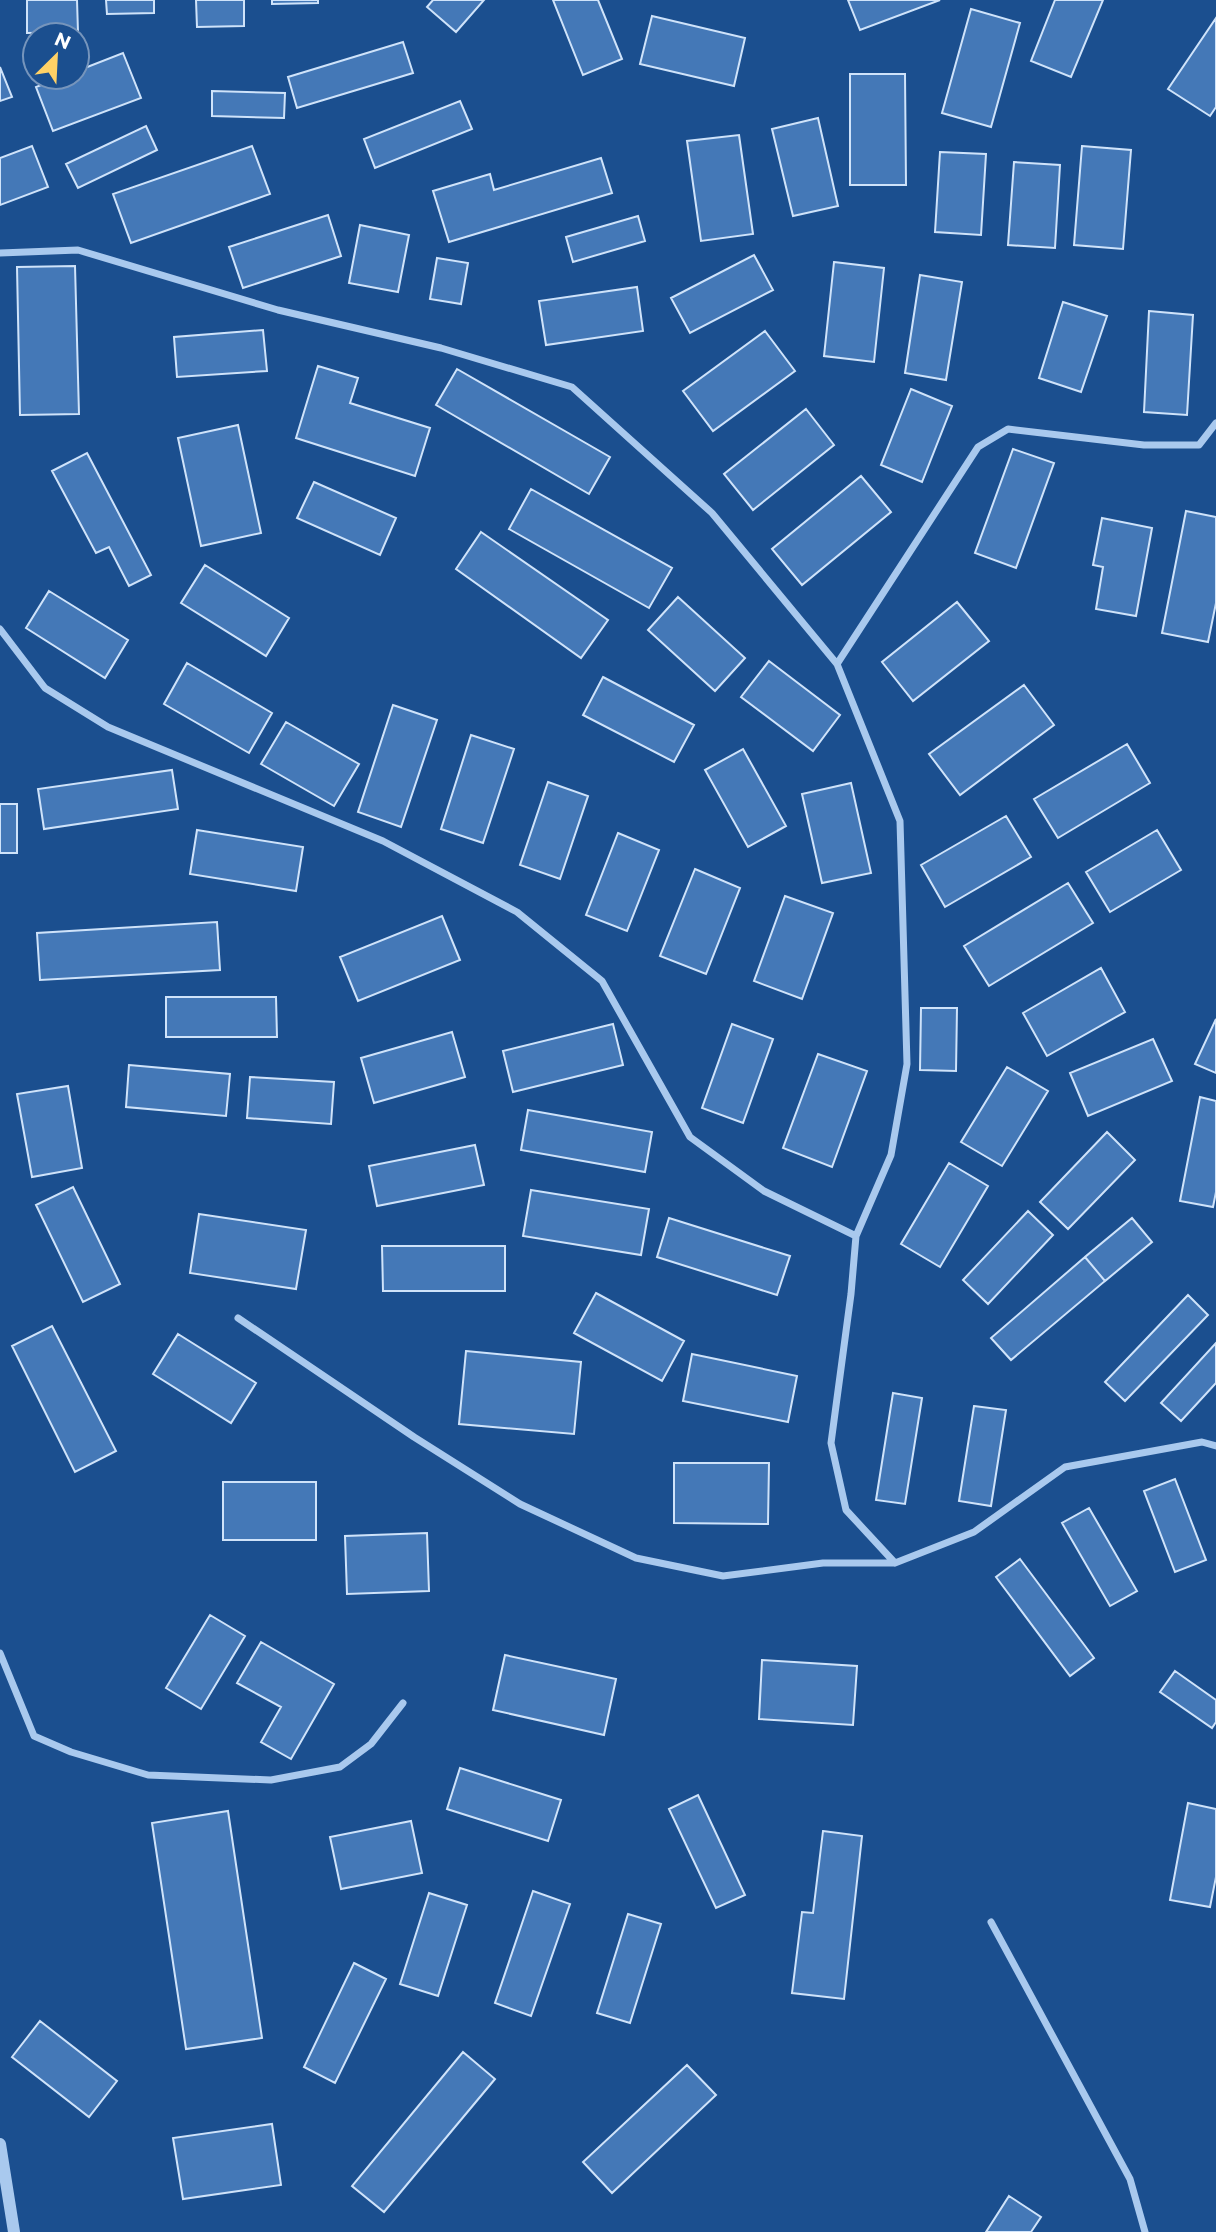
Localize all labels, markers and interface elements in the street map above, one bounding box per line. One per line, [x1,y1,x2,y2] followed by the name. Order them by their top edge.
[21,21,91,91] north arrow
[51,27,74,55] text: N

